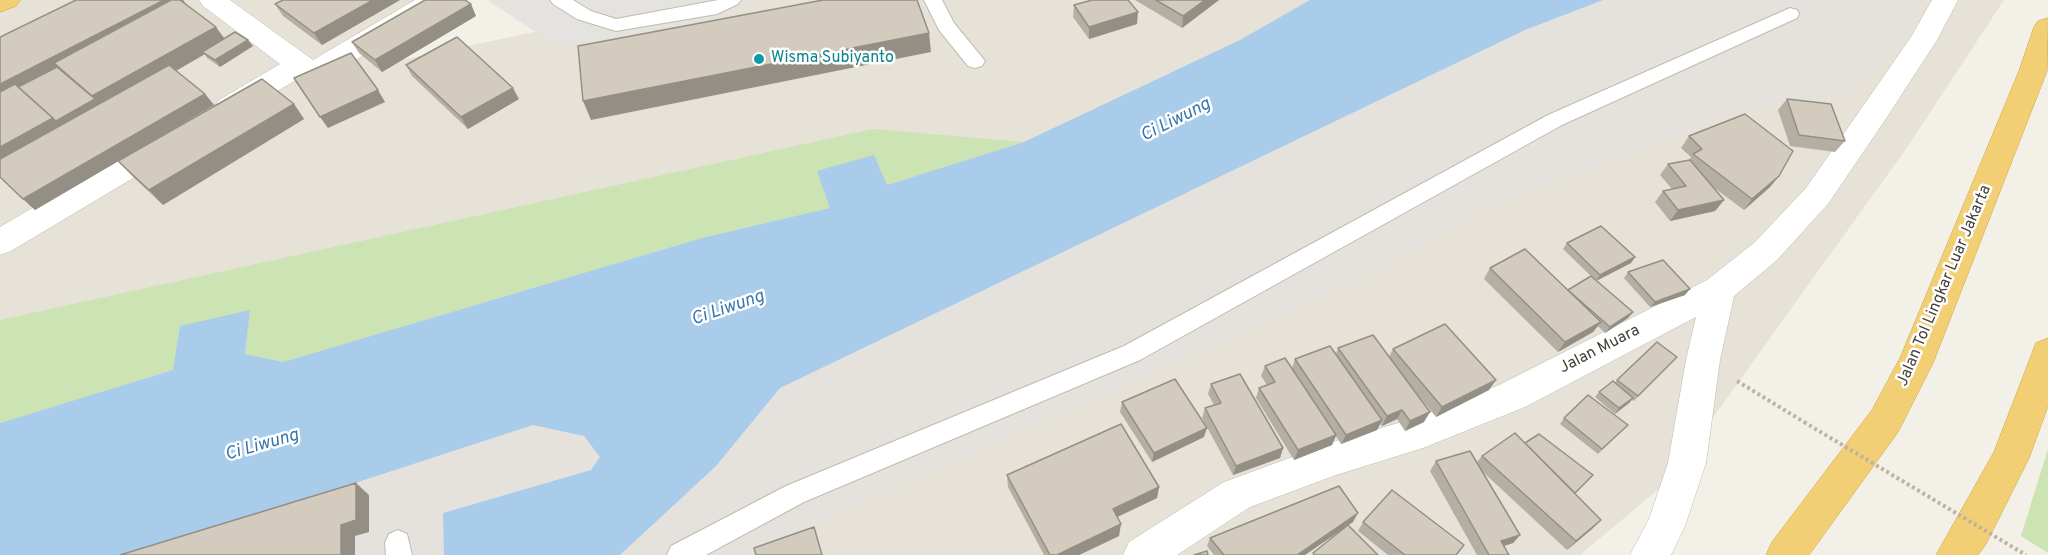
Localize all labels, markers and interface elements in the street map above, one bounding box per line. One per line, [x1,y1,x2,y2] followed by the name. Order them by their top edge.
[771,49,894,69] place label: Wisma Subiyanto
[752,52,766,66] marker: Wisma Subiyanto
[1137,94,1215,148] water label: Ci Liwung
[1894,182,1996,390] street label: Jalan Tol Lingkar Luar Jakarta
[689,286,767,332] water label: Ci Liwung
[1557,322,1643,378] street label: Jalan Muara
[223,425,301,467] water label: Ci Liwung

